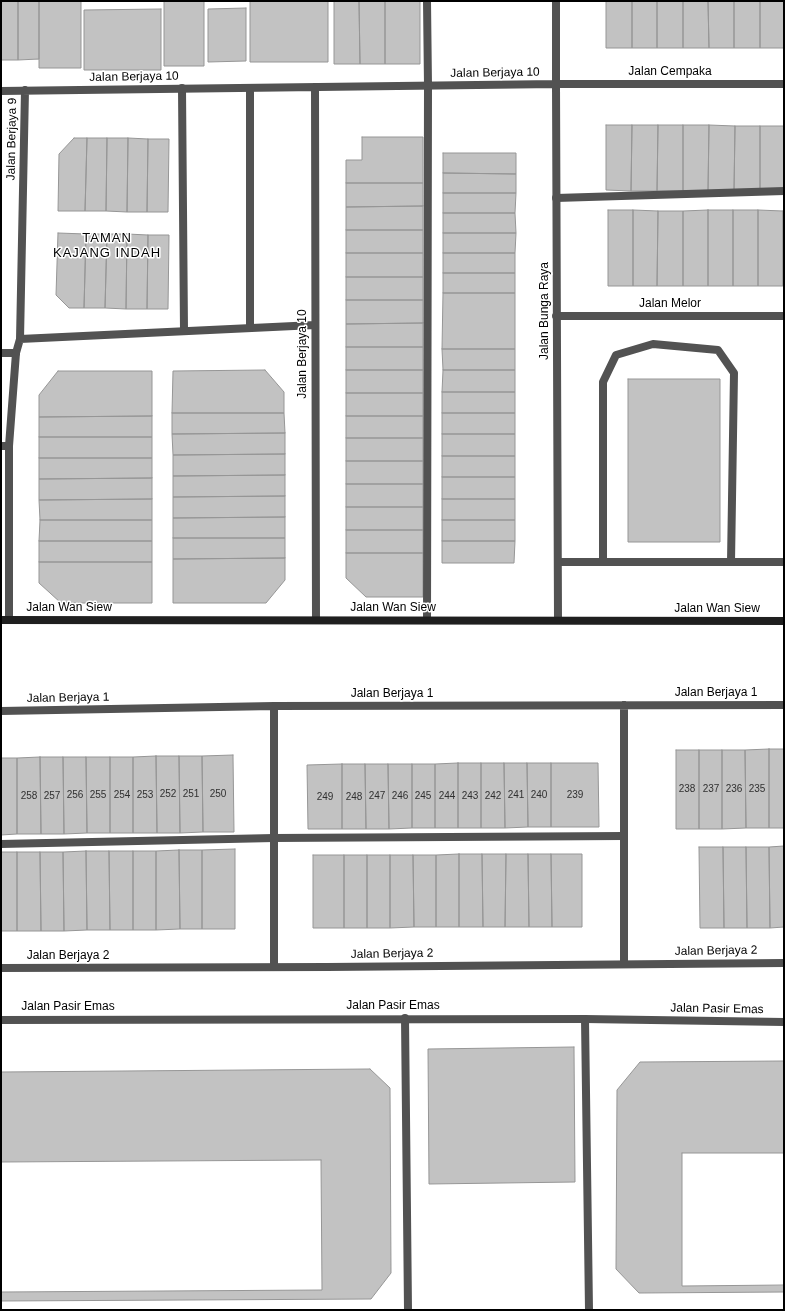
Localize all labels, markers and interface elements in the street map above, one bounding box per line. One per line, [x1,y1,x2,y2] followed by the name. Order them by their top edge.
[450,65,540,81] street label: Jalan Berjaya 10
[628,65,712,79] street label: Jalan Cempaka
[89,69,179,85] street label: Jalan Berjaya 10
[4,98,20,180] street label: Jalan Berjaya 9
[53,230,161,261] district label: TAMAN KAJANG INDAH
[538,262,552,360] street label: Jalan Bunga Raya
[639,297,701,311] street label: Jalan Melor
[296,309,310,399] street label: Jalan Berjaya 10
[26,601,112,615] street label: Jalan Wan Siew
[350,601,436,615] street label: Jalan Wan Siew
[674,602,760,616] street label: Jalan Wan Siew
[675,686,757,700] street label: Jalan Berjaya 1
[351,687,433,701] street label: Jalan Berjaya 1
[27,690,109,706] street label: Jalan Berjaya 1
[679,783,695,795] house number: 238
[703,783,719,795] house number: 237
[726,783,742,795] house number: 236
[749,783,765,795] house number: 235
[160,788,176,800] house number: 252
[183,788,199,800] house number: 251
[210,788,226,800] house number: 250
[67,789,83,801] house number: 256
[90,789,106,801] house number: 255
[114,789,130,801] house number: 254
[137,789,153,801] house number: 253
[508,789,524,801] house number: 241
[531,789,547,801] house number: 240
[567,789,583,801] house number: 239
[21,790,37,802] house number: 258
[44,790,60,802] house number: 257
[369,790,385,802] house number: 247
[392,790,408,802] house number: 246
[415,790,431,802] house number: 245
[439,790,455,802] house number: 244
[462,790,478,802] house number: 243
[485,790,501,802] house number: 242
[317,791,333,803] house number: 249
[346,791,362,803] house number: 248
[675,943,757,959] street label: Jalan Berjaya 2
[351,946,433,962] street label: Jalan Berjaya 2
[27,949,109,963] street label: Jalan Berjaya 2
[346,999,440,1013] street label: Jalan Pasir Emas
[21,1000,115,1014] street label: Jalan Pasir Emas
[670,1001,764,1017] street label: Jalan Pasir Emas

